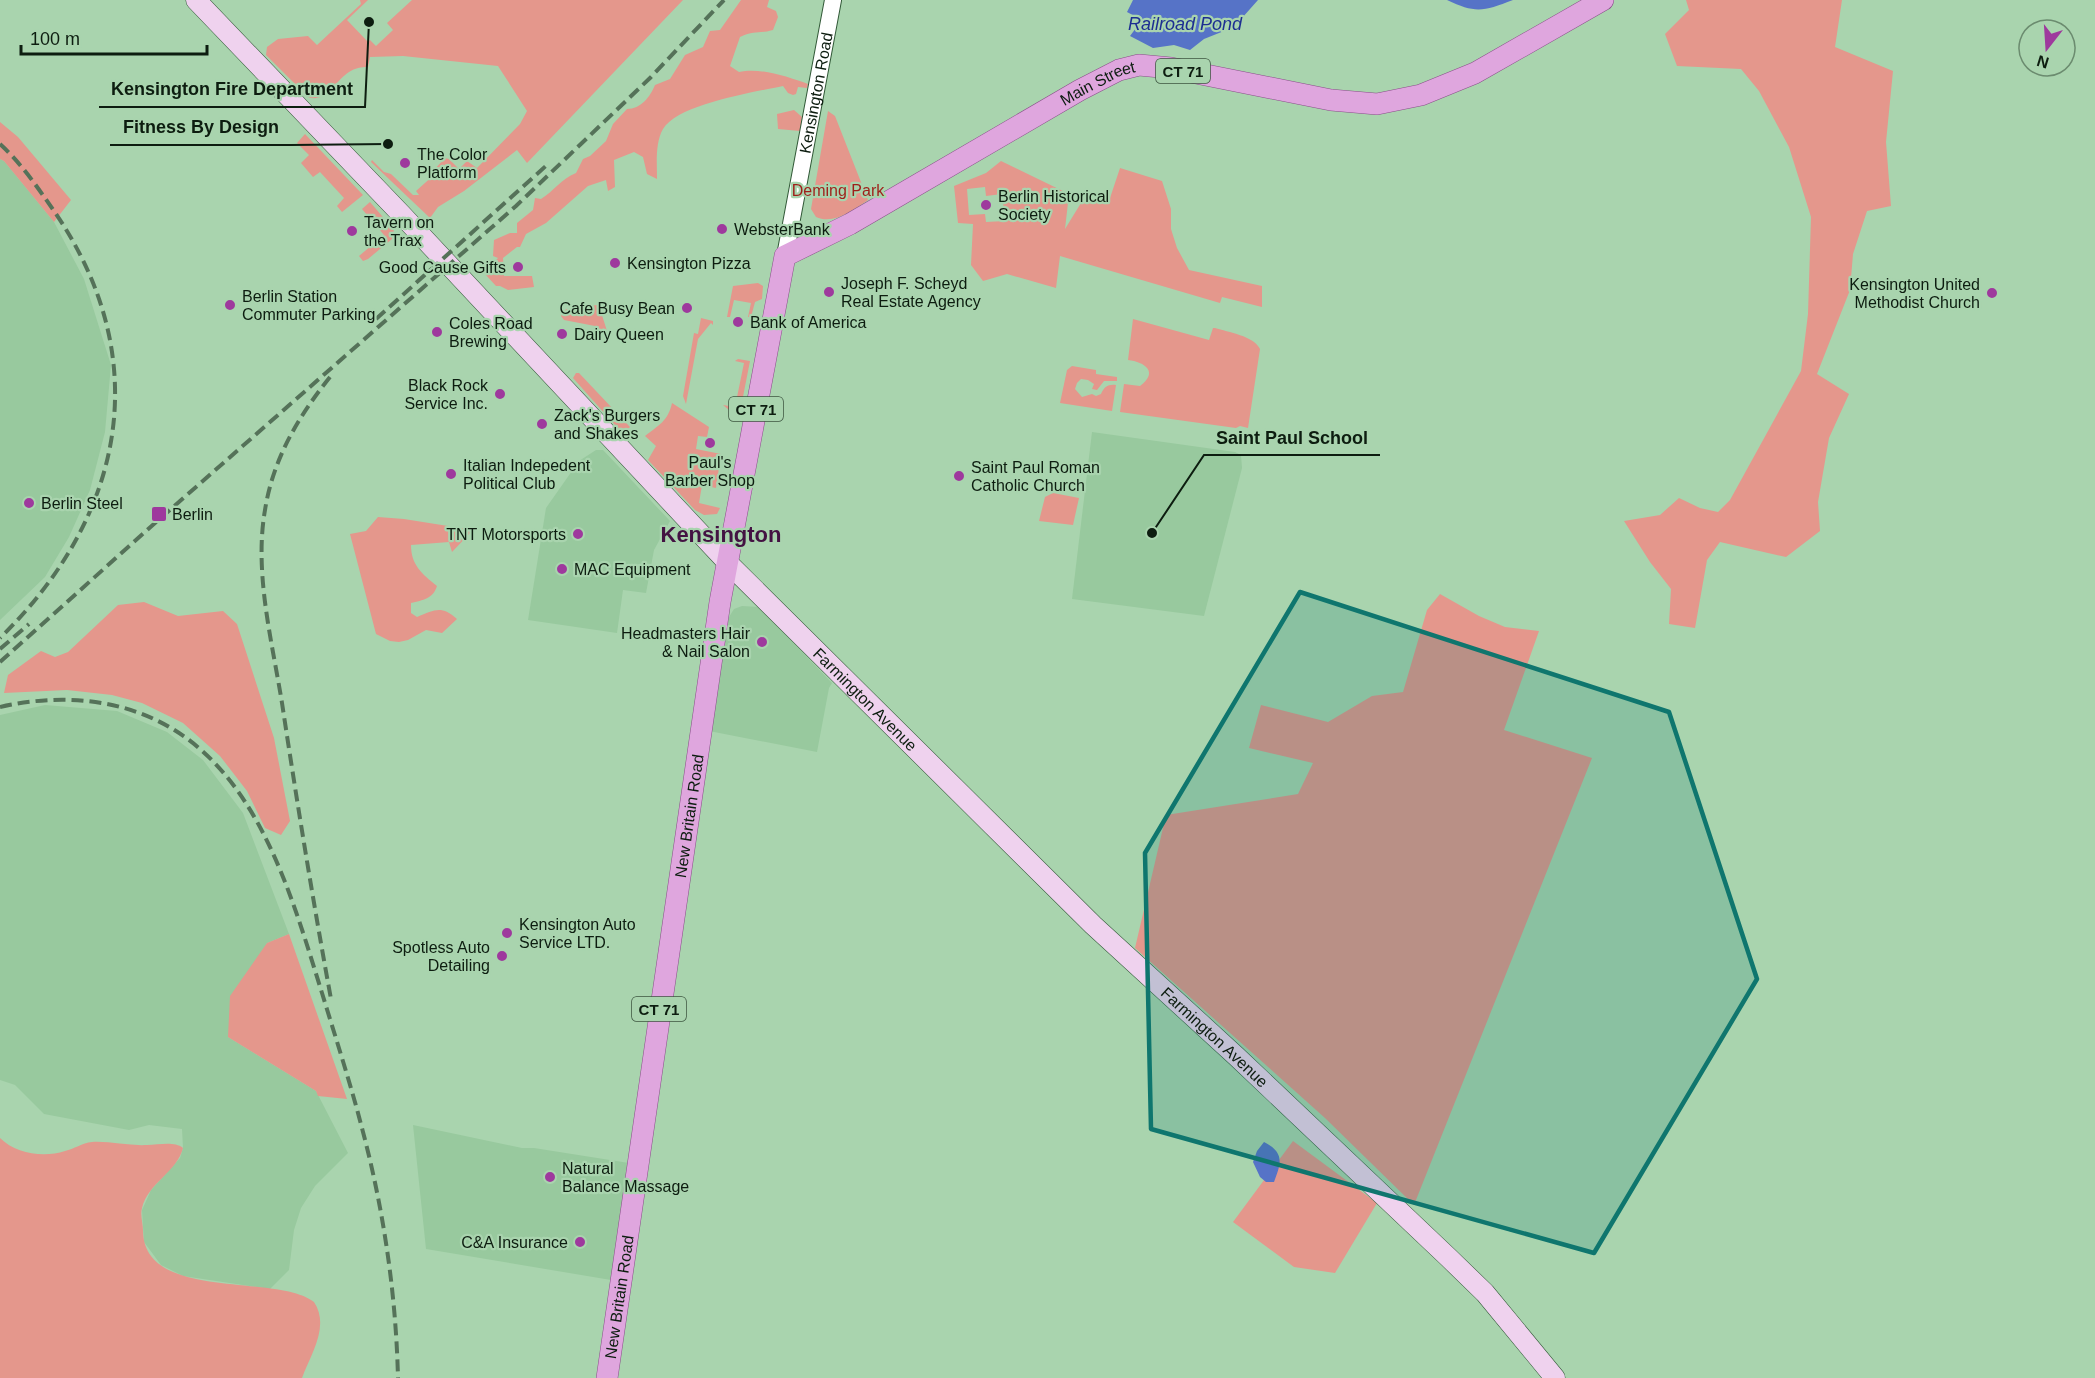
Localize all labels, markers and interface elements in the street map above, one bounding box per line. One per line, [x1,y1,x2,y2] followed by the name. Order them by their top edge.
[1128,14,1243,34] water label: Railroad Pond
[21,18,207,56] scale bar
[2017,18,2077,78] north arrow
[30,29,80,49] text: 100 m
[796,31,835,155] street label: Kensington Road
[2035,52,2051,72] text: N
[1057,58,1137,108] street label: Main Street
[1156,59,1210,83] road number: CT 71
[99,71,365,107] callout: Kensington Fire Department
[111,79,353,99] text: Kensington Fire Department
[110,109,291,145] callout: Fitness By Design
[123,117,279,137] text: Fitness By Design
[417,146,488,181] place label: The Color Platform
[398,156,412,170] marker: The Color Platform
[792,182,885,199] park label: Deming Park
[998,188,1109,223] place label: Berlin Historical Society
[979,198,993,212] marker: Berlin Historical Society
[364,214,434,249] place label: Tavern on the Trax
[734,221,831,238] place label: WebsterBank
[715,222,729,236] marker: WebsterBank
[345,224,359,238] marker: Tavern on the Trax
[627,255,751,272] place label: Kensington Pizza
[608,256,622,270] marker: Kensington Pizza
[379,259,506,276] place label: Good Cause Gifts
[511,260,525,274] marker: Good Cause Gifts
[841,275,981,310] place label: Joseph F. Scheyd Real Estate Agency
[1849,276,1980,311] place label: Kensington United Methodist Church
[822,285,836,299] marker: Joseph F. Scheyd Real Estate Agency
[1985,286,1999,300] marker: Kensington United Methodist Church
[242,288,375,323] place label: Berlin Station Commuter Parking
[223,298,237,312] marker: Berlin Station Commuter Parking
[559,300,675,317] place label: Cafe Busy Bean
[680,301,694,315] marker: Cafe Busy Bean
[750,314,867,331] place label: Bank of America
[449,315,533,350] place label: Coles Road Brewing
[731,315,745,329] marker: Bank of America
[430,325,444,339] marker: Coles Road Brewing
[574,326,664,343] place label: Dairy Queen
[555,327,569,341] marker: Dairy Queen
[404,377,489,412] place label: Black Rock Service Inc.
[493,387,507,401] marker: Black Rock Service Inc.
[729,397,783,421] road number: CT 71
[554,407,660,442] place label: Zack's Burgers and Shakes
[535,417,549,431] marker: Zack's Burgers and Shakes
[1204,419,1380,455] callout: Saint Paul School
[1216,428,1368,448] text: Saint Paul School
[703,436,717,450] marker: Paul's Barber Shop
[665,454,755,489] place label: Paul's Barber Shop
[463,457,591,492] place label: Italian Indepedent Political Club
[971,459,1100,494] place label: Saint Paul Roman Catholic Church
[444,467,458,481] marker: Italian Indepedent Political Club
[952,469,966,483] marker: Saint Paul Roman Catholic Church
[41,495,123,512] place label: Berlin Steel
[22,496,36,510] marker: Berlin Steel
[150,505,168,523] marker: Berlin
[172,506,213,523] place label: Berlin
[661,522,782,547] district label: Kensington
[446,526,566,543] place label: TNT Motorsports
[571,527,585,541] marker: TNT Motorsports
[574,561,691,578] place label: MAC Equipment
[555,562,569,576] marker: MAC Equipment
[621,625,751,660] place label: Headmasters Hair & Nail Salon
[755,635,769,649] marker: Headmasters Hair & Nail Salon
[810,644,921,754] street label: Farmington Avenue
[671,753,706,879] street label: New Britain Road
[519,916,636,951] place label: Kensington Auto Service LTD.
[500,926,514,940] marker: Kensington Auto Service LTD.
[392,939,490,974] place label: Spotless Auto Detailing
[495,949,509,963] marker: Spotless Auto Detailing
[1158,984,1271,1090] street label: Farmington Avenue
[632,997,686,1021] road number: CT 71
[562,1160,689,1195] place label: Natural Balance Massage
[543,1170,557,1184] marker: Natural Balance Massage
[461,1234,568,1251] place label: C&A Insurance
[601,1234,636,1360] street label: New Britain Road
[573,1235,587,1249] marker: C&A Insurance

